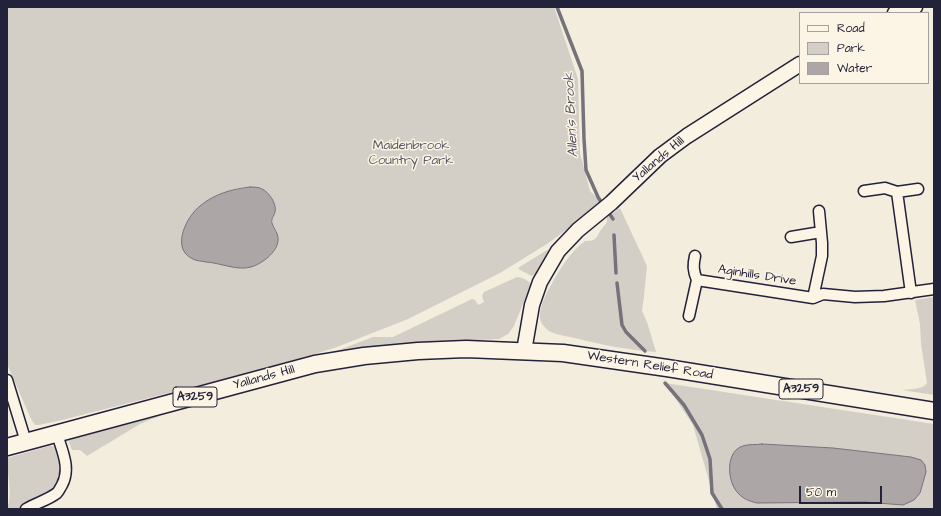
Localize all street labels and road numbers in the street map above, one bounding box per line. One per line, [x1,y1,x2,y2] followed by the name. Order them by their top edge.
[630,134,688,186] street label: Yallands Hill
[717,262,797,290] street label: Aginhills Drive
[586,348,714,384] street label: Western Relief Road
[232,362,296,394] street label: Yallands Hill
[779,379,823,399] road number: A3259
[173,387,217,407] road number: A3259

